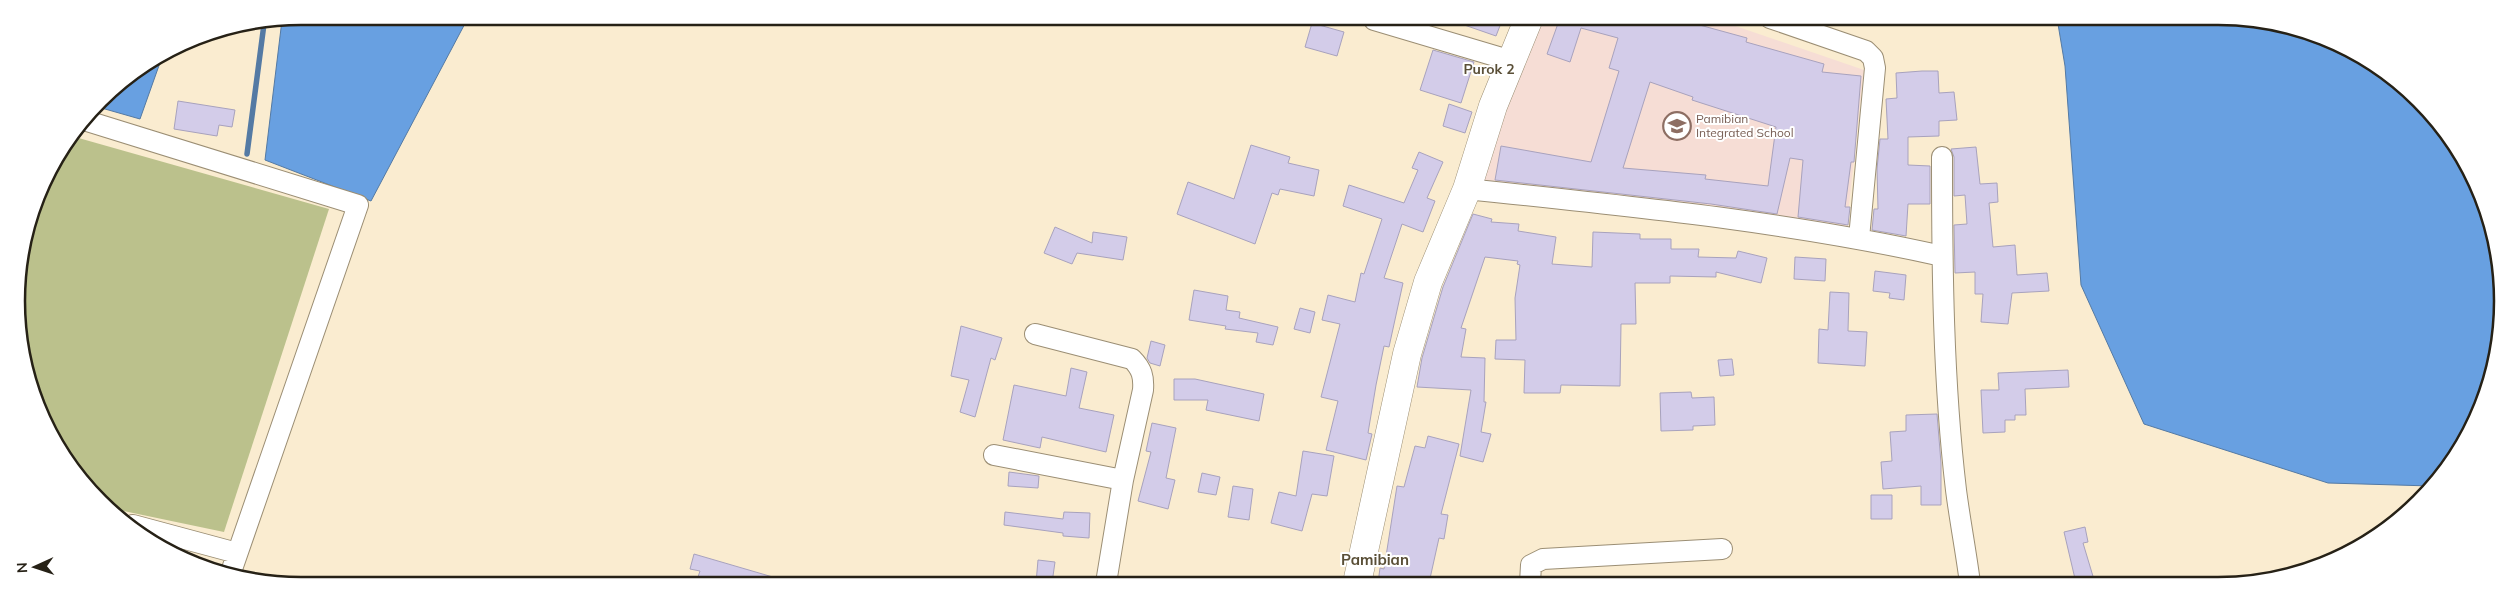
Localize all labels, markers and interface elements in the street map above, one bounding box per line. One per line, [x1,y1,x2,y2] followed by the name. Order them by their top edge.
[1463,60,1515,78] district label: Purok 2
[1662,111,1692,141] school or university icon: Pamibian Integrated School
[1696,111,1794,140] place label: Pamibian Integrated School
[10,542,60,592] north arrow
[1341,550,1409,569] district label: Pamibian
[13,562,31,573] text: N

